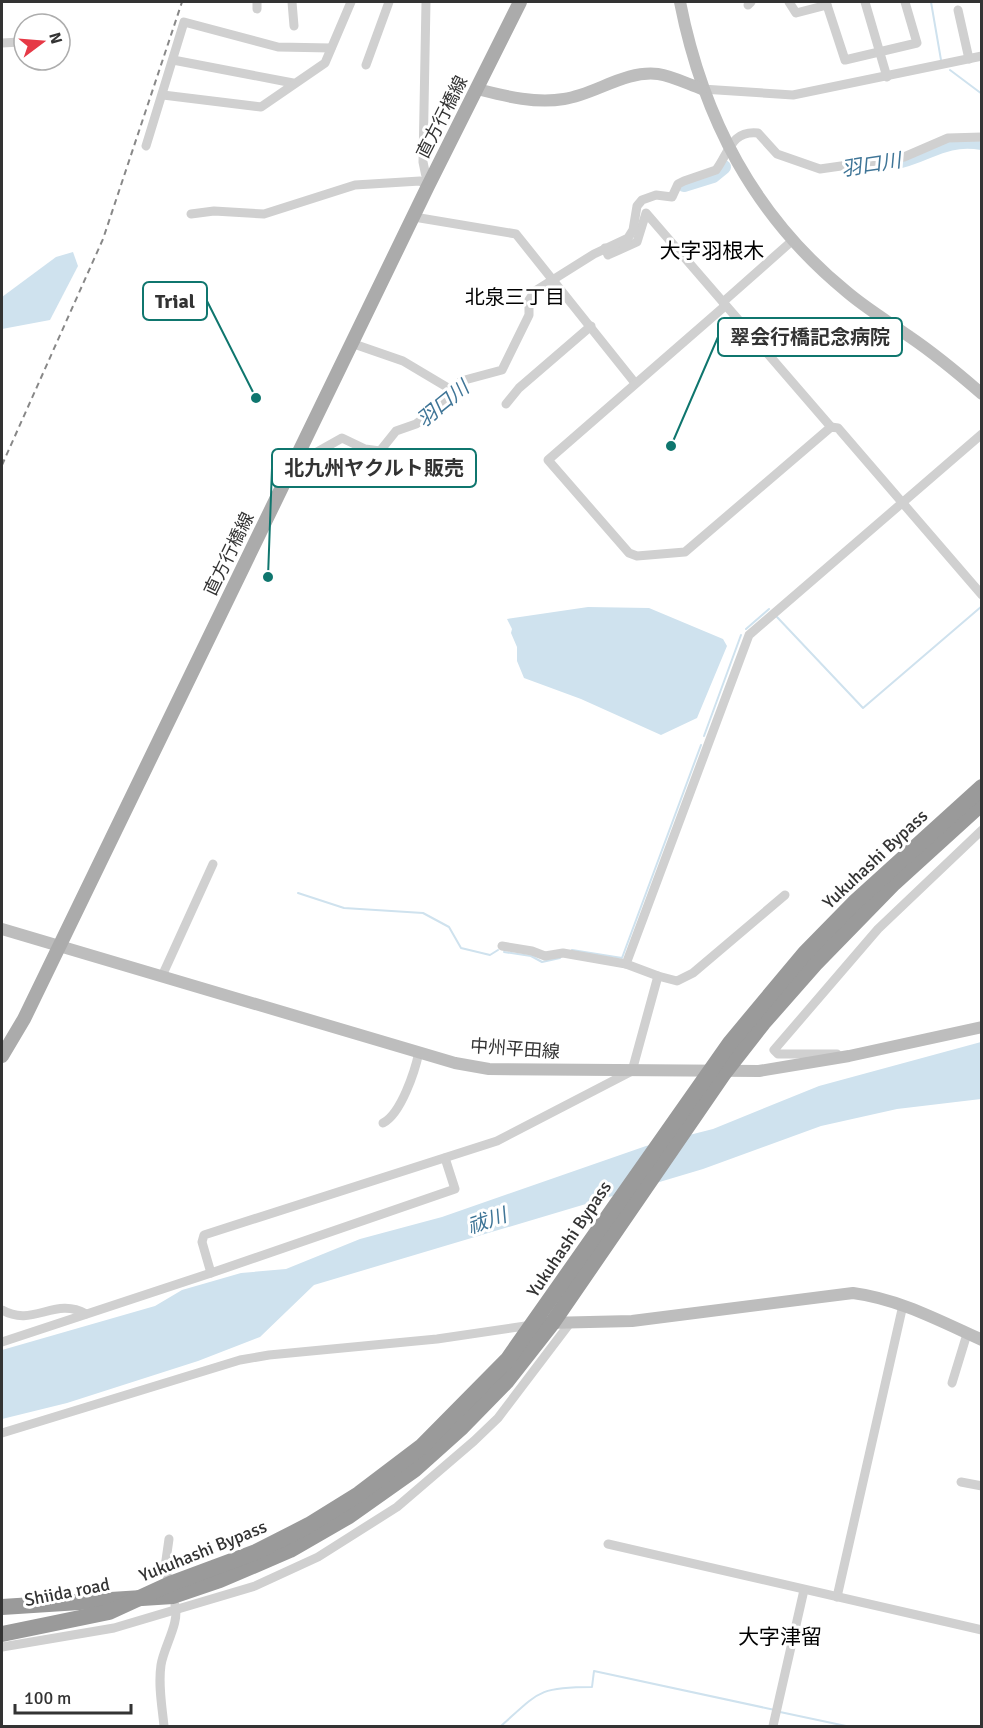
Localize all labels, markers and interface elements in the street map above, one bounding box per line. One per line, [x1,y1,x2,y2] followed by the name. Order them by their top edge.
[12,12,72,72] north arrow
[44,30,67,46] text: N
[412,72,472,162] street label: 直方行橋線
[839,148,905,182] water label: 羽口川
[660,238,765,264] district label: 大字羽根木
[143,282,207,320] callout: Trial
[465,285,565,310] district label: 北泉三丁目
[155,289,195,314] text: Trial
[718,318,902,356] callout: 翠会行橋記念病院
[730,325,890,350] text: 翠会行橋記念病院
[412,374,476,433] water label: 羽口川
[272,449,476,487] callout: 北九州ヤクルト販売
[284,456,464,481] text: 北九州ヤクルト販売
[199,509,259,599] street label: 直方行橋線
[818,805,932,913] street label: Yukuhashi Bypass
[469,1035,561,1063] street label: 中州平田線
[522,1177,616,1301] street label: Yukuhashi Bypass
[464,1202,512,1239] water label: 祓川
[136,1515,270,1587] street label: Yukuhashi Bypass
[22,1573,112,1611] street label: Shiida road
[738,1624,822,1650] district label: 大字津留
[15,1677,130,1715] scale bar
[24,1687,71,1709] text: 100 m

